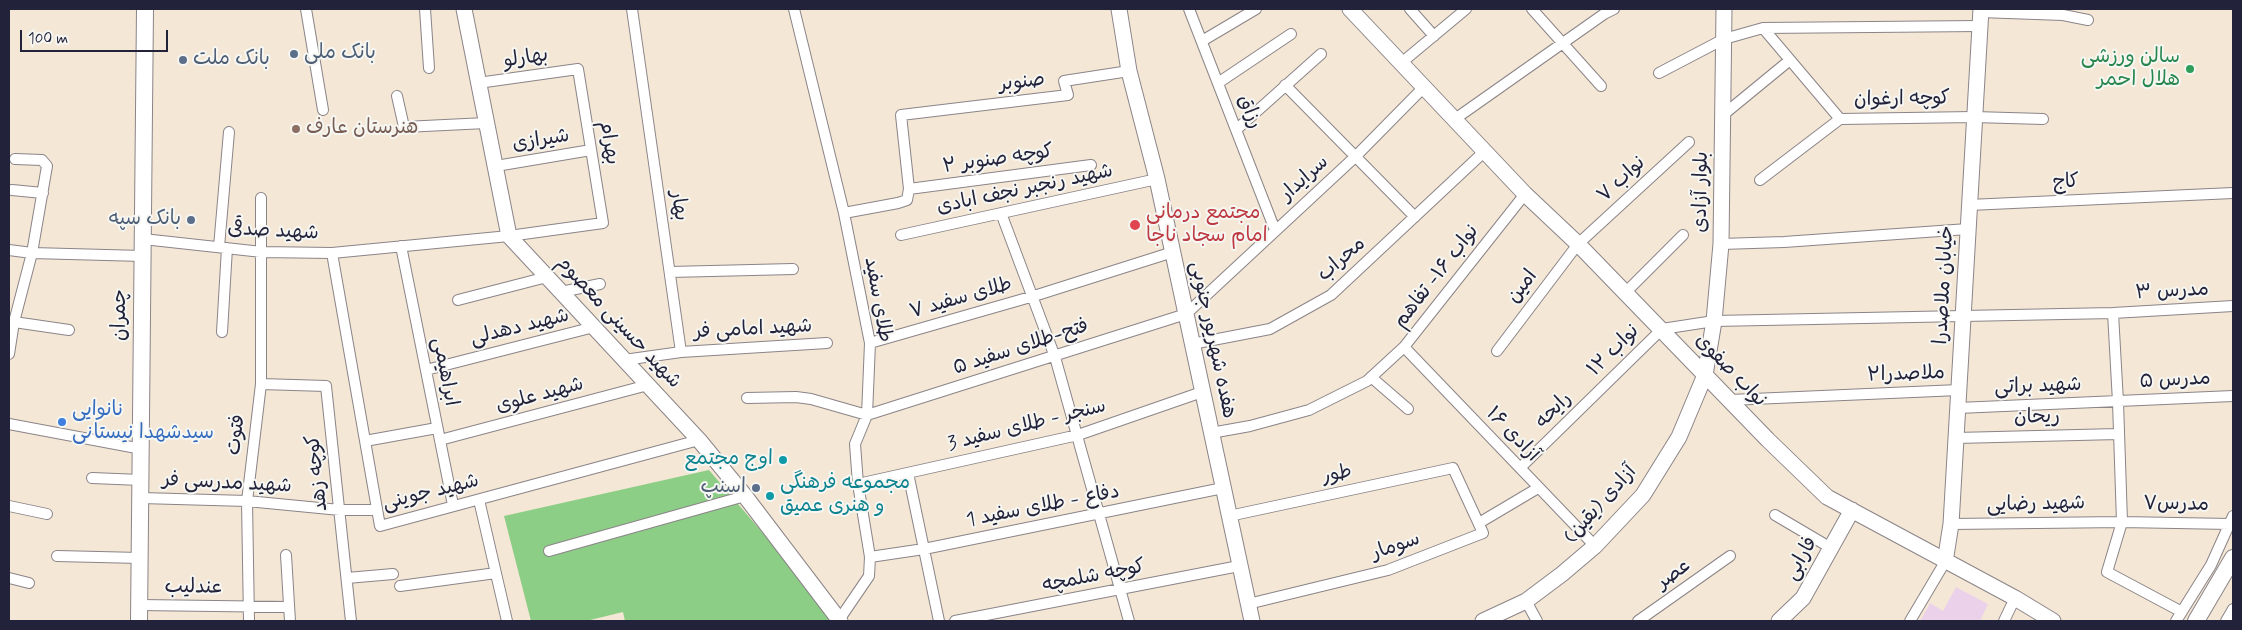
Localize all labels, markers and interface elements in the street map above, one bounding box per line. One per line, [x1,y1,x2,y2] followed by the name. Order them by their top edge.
[22,20,170,52] scale bar
[28,29,68,49] text: 100 m
[304,42,376,66] place label: بانک ملی
[502,44,550,74] street label: بهارلو
[2081,46,2180,93] place label: سالن ورزشی هلال احمر
[193,48,270,72] place label: بانک ملت
[288,48,300,60] marker: بانک ملی
[177,54,189,66] marker: بانک ملت
[2184,63,2196,75] marker: سالن ورزشی هلال احمر
[998,68,1046,98] street label: صنوبر
[1854,87,1950,113] street label: کوچه ارغوان
[1231,91,1267,133] street label: رزاق
[306,117,418,141] place label: هنرستان عارف
[593,119,623,167] street label: بهرام
[290,123,302,135] marker: هنرستان عارف
[511,125,571,157] street label: شیرازی
[941,140,1055,180] street label: کوچه صنوبر ۲
[1276,151,1334,207] street label: سرایدار
[1689,151,1715,233] street label: بلوار آزادی
[1593,152,1651,208] street label: نواب ۷
[935,160,1115,220] street label: شهید رنجبر نجف ابادی
[2052,170,2080,196] street label: کاج
[664,189,692,223] street label: بهار
[1146,202,1268,249] place label: مجتمع درمانی امام سجاد ناجا
[109,208,181,232] place label: بانک سپه
[185,214,197,226] marker: بانک سپه
[227,218,319,246] street label: شهید صدقی
[1128,218,1142,232] marker: مجتمع درمانی امام سجاد ناجا
[1389,221,1485,333] street label: نواب ۱۶- تفاهم
[1930,225,1960,345] street label: خیابان ملاصدرا
[1313,233,1371,287] street label: محراب
[550,252,686,394] street label: شهید حسینی معصوم
[858,256,896,344] street label: طلای سفید
[1184,259,1240,421] street label: هفده شهریور جنوبی
[1503,265,1543,309] street label: امین
[907,273,1015,325] street label: طلای سفید ۷
[2135,278,2209,306] street label: مدرس ۳
[109,289,133,341] street label: چمران
[468,304,572,352] street label: شهید دهدلی
[693,315,813,345] street label: شهید امامی فر
[950,315,1092,381] street label: فتح-طلای سفید ۵
[1583,320,1645,382] street label: نواب ۱‍۲
[1689,329,1771,413] street label: نواب صفوی
[426,336,462,408] street label: ابراهیمی
[1867,362,1945,388] street label: ملاصدرا۲
[2139,367,2211,395] street label: مدرس ۵
[494,373,586,419] street label: شهید علوی
[1994,373,2082,401] street label: شهید براتی
[1531,388,1577,434] street label: رایحه
[945,395,1109,457] street label: سنجر - طلای سفید 3
[72,399,214,446] place label: نانوایی سیدشهدا نیستانی
[1480,403,1544,467] street label: آزادی ۱۶
[2014,406,2060,430] street label: ریحان
[223,413,251,457] street label: فتوت
[56,416,68,428] marker: نانوایی سیدشهدا نیستانی
[302,434,334,512] street label: کوچه زهد
[685,448,773,472] place label: اوج مجتمع
[777,454,789,466] marker: اوج مجتمع
[1320,460,1354,490] street label: طور
[1560,461,1642,549] street label: آزادی (یقین)
[162,469,292,499] street label: شهید مدرسی فر
[380,469,482,517] street label: شهید جوینی
[780,472,910,519] place label: مجموعه فرهنگی و هنری عمیق
[700,476,746,500] place label: اسنپ
[964,480,1122,534] street label: دفاع - طلای سفید 1
[750,482,762,494] marker: اسنپ
[764,490,776,502] marker: مجموعه فرهنگی و هنری عمیق
[1987,492,2085,518] street label: شهید رضایی
[2143,492,2209,518] street label: مدرس۷
[1369,528,1423,566] street label: سومار
[1780,533,1824,585] street label: فارابی
[1652,554,1696,596] street label: عصر
[1041,555,1147,599] street label: کوچه شلمچه
[164,575,224,601] street label: عندلیب

